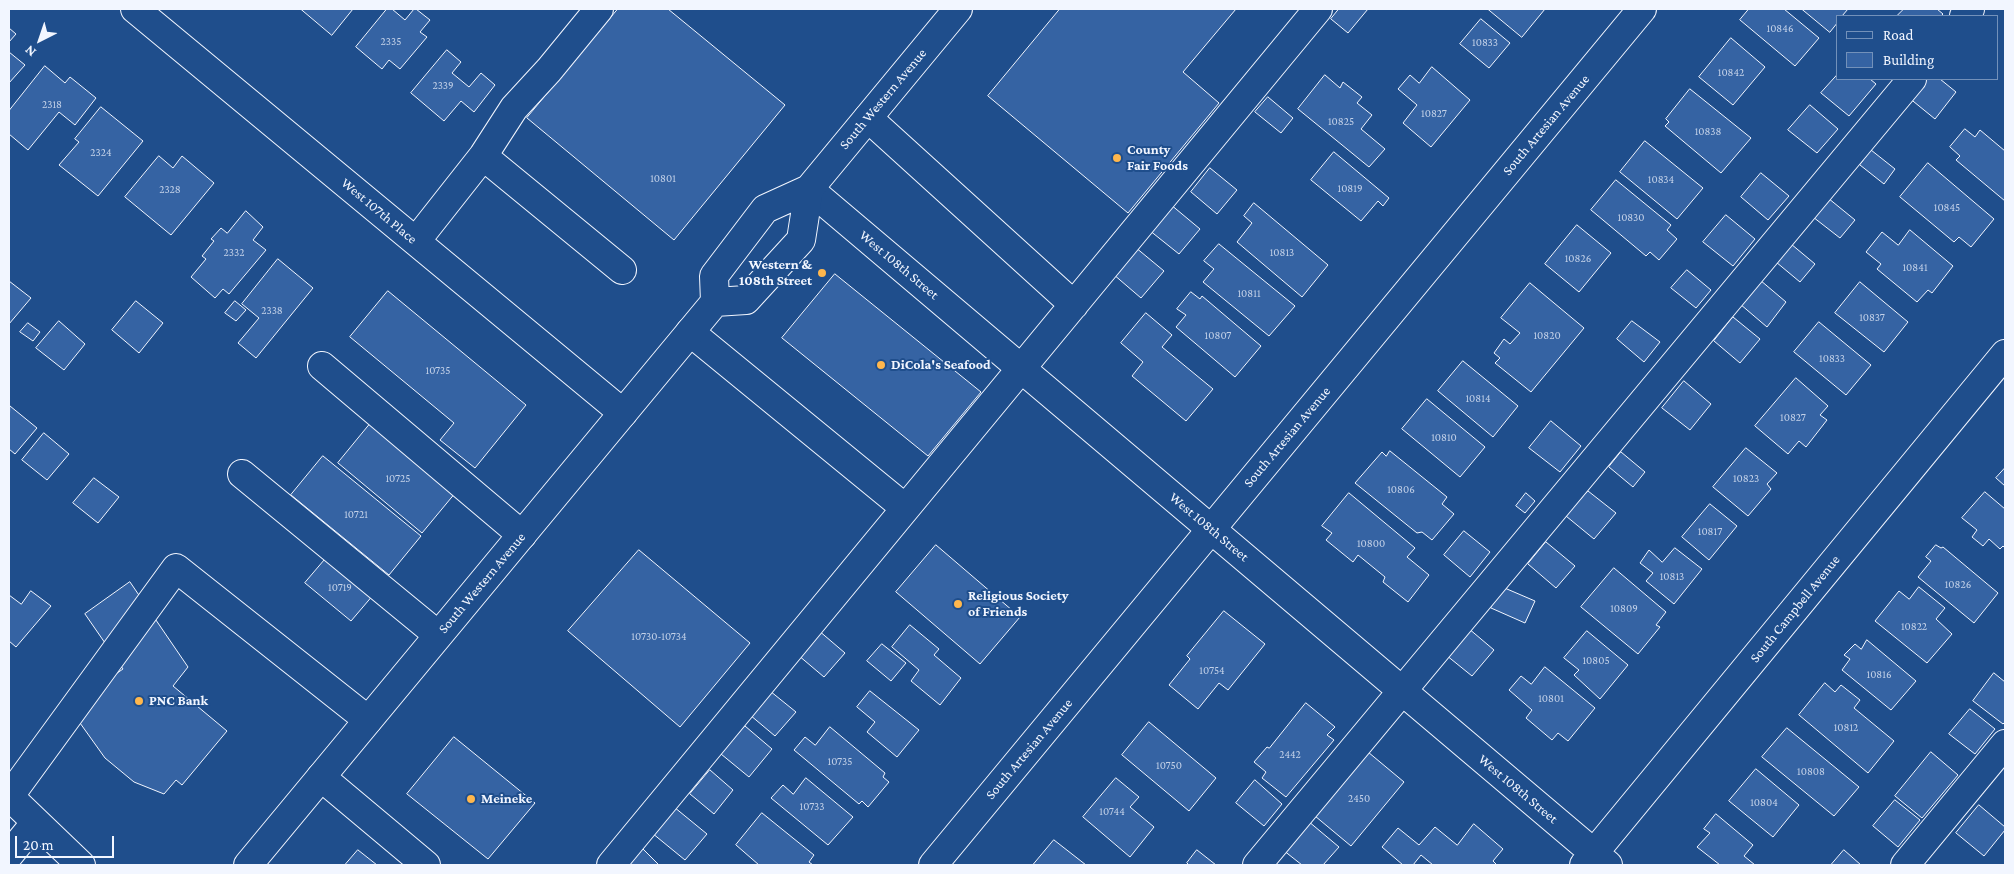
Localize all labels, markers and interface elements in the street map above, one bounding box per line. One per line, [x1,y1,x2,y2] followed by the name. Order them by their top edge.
[15,15,65,65] north arrow
[1836,15,1999,80] legend
[1767,22,1793,36] house number: 10846
[1883,27,1913,43] text: Road
[381,35,401,49] house number: 2335
[1472,36,1498,50] house number: 10833
[21,42,39,60] text: N
[836,45,930,153] street label: South Western Avenue
[1883,52,1934,68] text: Building
[1718,66,1744,80] house number: 10842
[1499,71,1593,179] street label: South Artesian Avenue
[432,79,454,93] house number: 2339
[42,98,62,112] house number: 2318
[1421,107,1447,121] house number: 10827
[1328,115,1354,129] house number: 10825
[1695,125,1721,139] house number: 10838
[1127,142,1188,174] place label: County Fair Foods
[90,146,112,160] house number: 2324
[1111,152,1123,164] marker: County Fair Foods
[650,172,676,186] house number: 10801
[1648,173,1674,187] house number: 10834
[338,174,420,248] street label: West 107th Place
[1337,182,1363,196] house number: 10819
[159,183,181,197] house number: 2328
[1934,201,1960,215] house number: 10845
[1617,211,1645,225] house number: 10830
[856,227,942,303] street label: West 108th Street
[224,246,244,260] house number: 2332
[1270,246,1294,260] house number: 10813
[1565,252,1591,266] house number: 10826
[739,257,812,290] place label: Western & 108th Street
[1902,261,1928,275] house number: 10841
[816,267,828,279] marker: Western & 108th Street
[1237,287,1261,301] house number: 10811
[261,304,283,318] house number: 2338
[1859,311,1885,325] house number: 10837
[1205,329,1231,343] house number: 10807
[1533,329,1561,343] house number: 10820
[1819,352,1845,366] house number: 10833
[891,357,991,373] place label: DiCola's Seafood
[875,359,887,371] marker: DiCola's Seafood
[426,364,450,378] house number: 10735
[1240,383,1334,491] street label: South Artesian Avenue
[1465,392,1491,406] house number: 10814
[1780,411,1806,425] house number: 10827
[1431,431,1457,445] house number: 10810
[385,472,411,486] house number: 10725
[1733,472,1759,486] house number: 10823
[1387,483,1415,497] house number: 10806
[1166,489,1252,565] street label: West 108th Street
[344,508,368,522] house number: 10721
[1698,525,1722,539] house number: 10817
[435,529,529,637] street label: South Western Avenue
[1357,537,1385,551] house number: 10800
[1746,552,1844,666] street label: South Campbell Avenue
[1660,570,1684,584] house number: 10813
[1945,578,1971,592] house number: 10826
[328,581,352,595] house number: 10719
[968,588,1069,620] place label: Religious Society of Friends
[952,598,964,610] marker: Religious Society of Friends
[1610,602,1638,616] house number: 10809
[1901,620,1927,634] house number: 10822
[631,630,687,644] house number: 10730-10734
[1582,654,1610,668] house number: 10805
[1199,664,1225,678] house number: 10754
[1866,668,1892,682] house number: 10816
[1538,692,1564,706] house number: 10801
[149,693,208,709] place label: PNC Bank
[133,695,145,707] marker: PNC Bank
[982,695,1076,803] street label: South Artesian Avenue
[1834,721,1858,735] house number: 10812
[1279,748,1301,762] house number: 2442
[1475,751,1561,827] street label: West 108th Street
[828,755,852,769] house number: 10735
[1156,759,1182,773] house number: 10750
[1797,765,1825,779] house number: 10808
[481,791,532,807] place label: Meineke
[1348,792,1370,806] house number: 2450
[465,793,477,805] marker: Meineke
[1750,796,1778,810] house number: 10804
[800,800,824,814] house number: 10733
[1099,805,1125,819] house number: 10744
[18,826,116,858] scale bar
[23,837,54,853] text: 20 m

